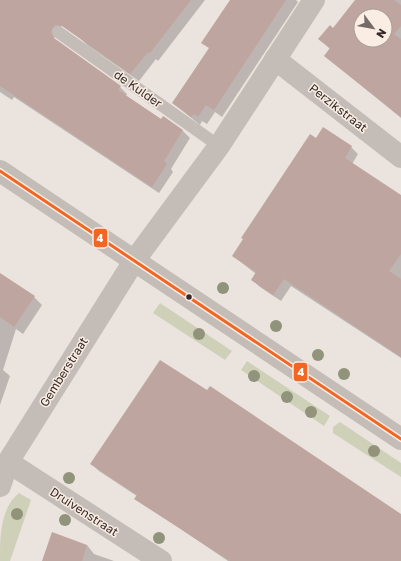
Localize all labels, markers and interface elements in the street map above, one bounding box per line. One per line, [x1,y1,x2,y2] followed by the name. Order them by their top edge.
[353,8,393,48] north arrow
[374,27,390,41] text: N
[111,67,166,111] street label: de Kulder
[306,80,370,135] street label: Perzikstraat
[93,228,108,248] line badge: 4
[97,231,104,244] text: 4
[184,292,194,302] unlabelled marker
[36,334,91,409] street label: Gemberstraat
[293,362,308,382] line badge: 4
[298,365,305,378] text: 4
[47,484,121,539] street label: Druivenstraat

